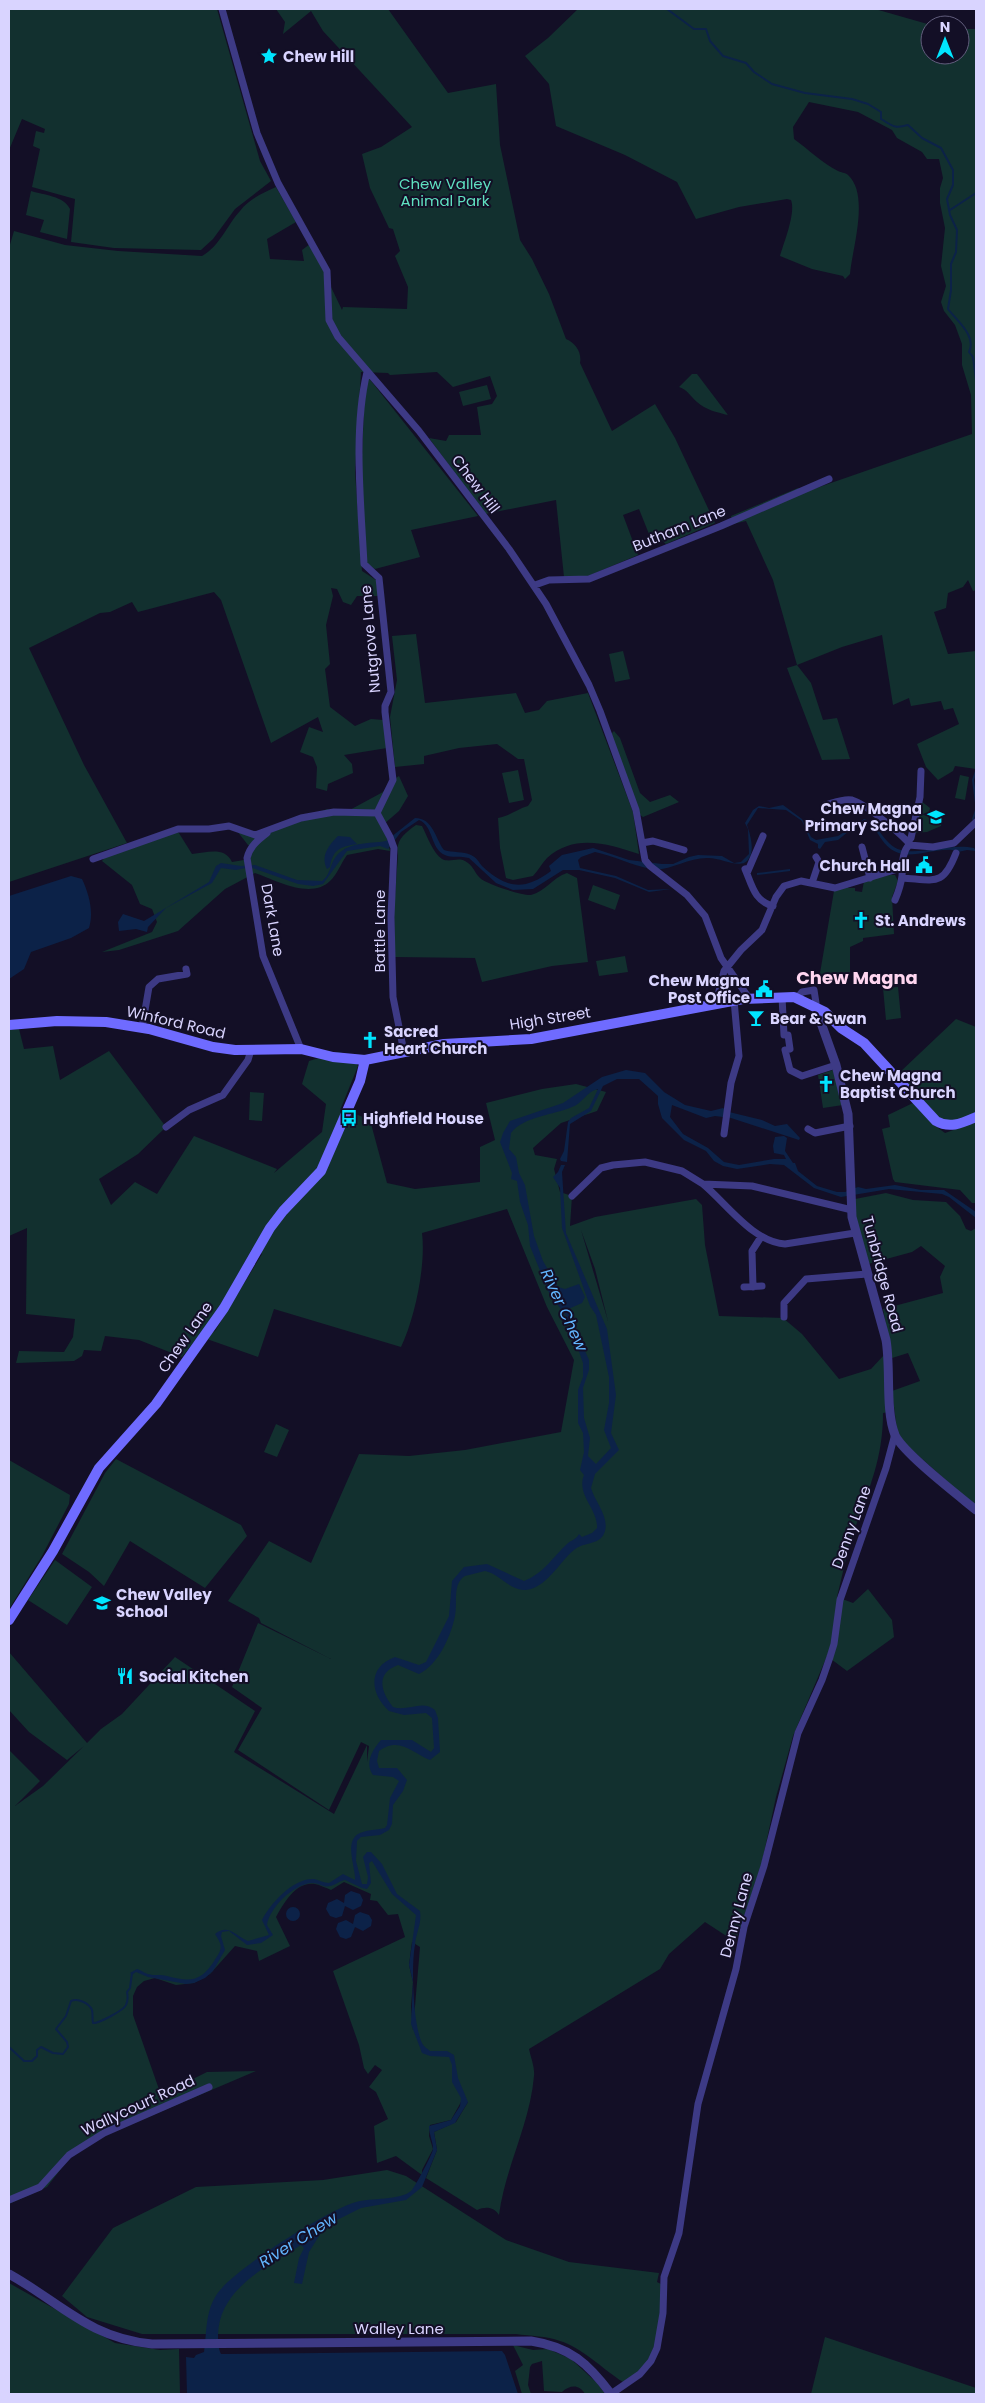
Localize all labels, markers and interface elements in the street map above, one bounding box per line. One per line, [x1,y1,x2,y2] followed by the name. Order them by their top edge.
[920,15,970,65] north arrow
[940,17,950,37] text: N
[259,46,279,66] place icon: Chew Hill
[283,46,354,67] place label: Chew Hill
[399,173,492,211] park label: Chew Valley Animal Park
[447,450,505,518] street label: Chew Hill
[629,500,729,556] street label: Butham Lane
[355,584,385,694] street label: Nutgrove Lane
[805,798,922,836] place label: Chew Magna Primary School
[926,807,946,827] school or university icon: Chew Magna Primary School
[820,855,910,876] place label: Church Hall
[914,855,934,875] public building icon: Church Hall
[256,882,290,958] street label: Dark Lane
[369,890,390,972] street label: Battle Lane
[851,910,871,930] church icon: St. Andrews
[875,910,966,931] place label: St. Andrews
[796,965,918,990] district label: Chew Magna
[649,970,750,1008] place label: Chew Magna Post Office
[754,979,774,999] public building icon: Chew Magna Post Office
[124,1000,228,1044] street label: Winford Road
[508,1001,592,1035] street label: High Street
[746,1008,766,1028] bar icon: Bear & Swan
[770,1008,867,1029] place label: Bear & Swan
[384,1021,487,1059] place label: Sacred Heart Church
[360,1030,380,1050] church icon: Sacred Heart Church
[840,1065,956,1103] place label: Chew Magna Baptist Church
[816,1074,836,1094] church icon: Chew Magna Baptist Church
[339,1108,359,1128] bus stop icon: Highfield House
[363,1108,484,1129] place label: Highfield House
[857,1214,909,1334] street label: Tunbridge Road
[535,1265,594,1356] water label: River Chew
[153,1297,217,1377] street label: Chew Lane
[826,1482,876,1572] street label: Denny Lane
[116,1584,212,1622] place label: Chew Valley School
[92,1593,112,1613] school or university icon: Chew Valley School
[115,1666,135,1686] restaurant icon: Social Kitchen
[139,1666,249,1687] place label: Social Kitchen
[715,1870,757,1960] street label: Denny Lane
[78,2069,198,2141] street label: Wallycourt Road
[254,2206,343,2273] water label: River Chew
[354,2318,444,2339] street label: Walley Lane

